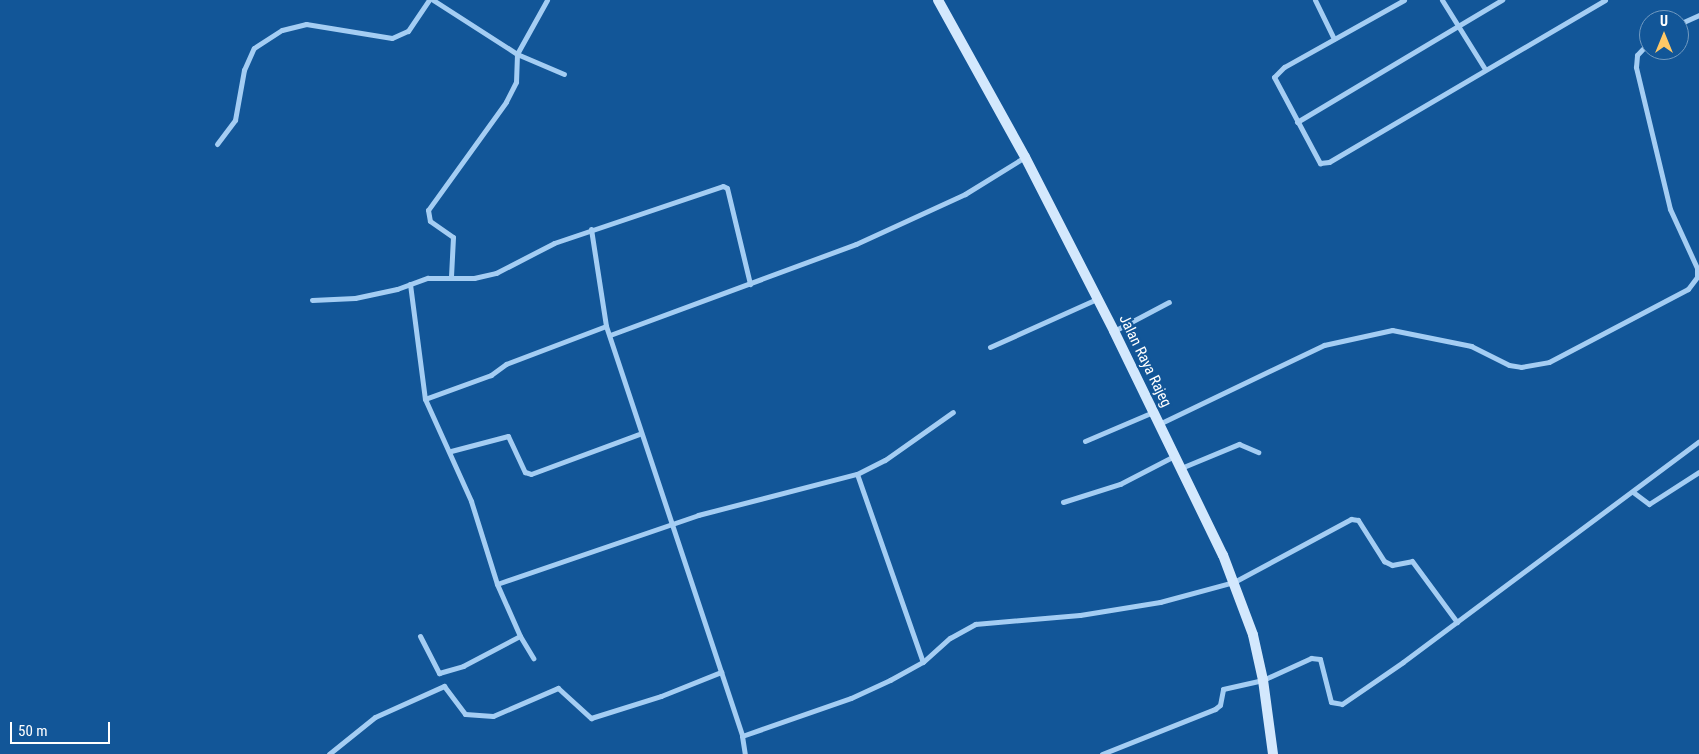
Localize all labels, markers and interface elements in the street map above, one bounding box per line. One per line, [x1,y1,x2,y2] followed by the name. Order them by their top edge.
[1639,10,1689,60] north arrow
[1660,13,1668,29] text: U
[1115,312,1175,410] street label: Jalan Raya Rajeg
[12,712,112,744] scale bar
[18,722,48,740] text: 50 m

